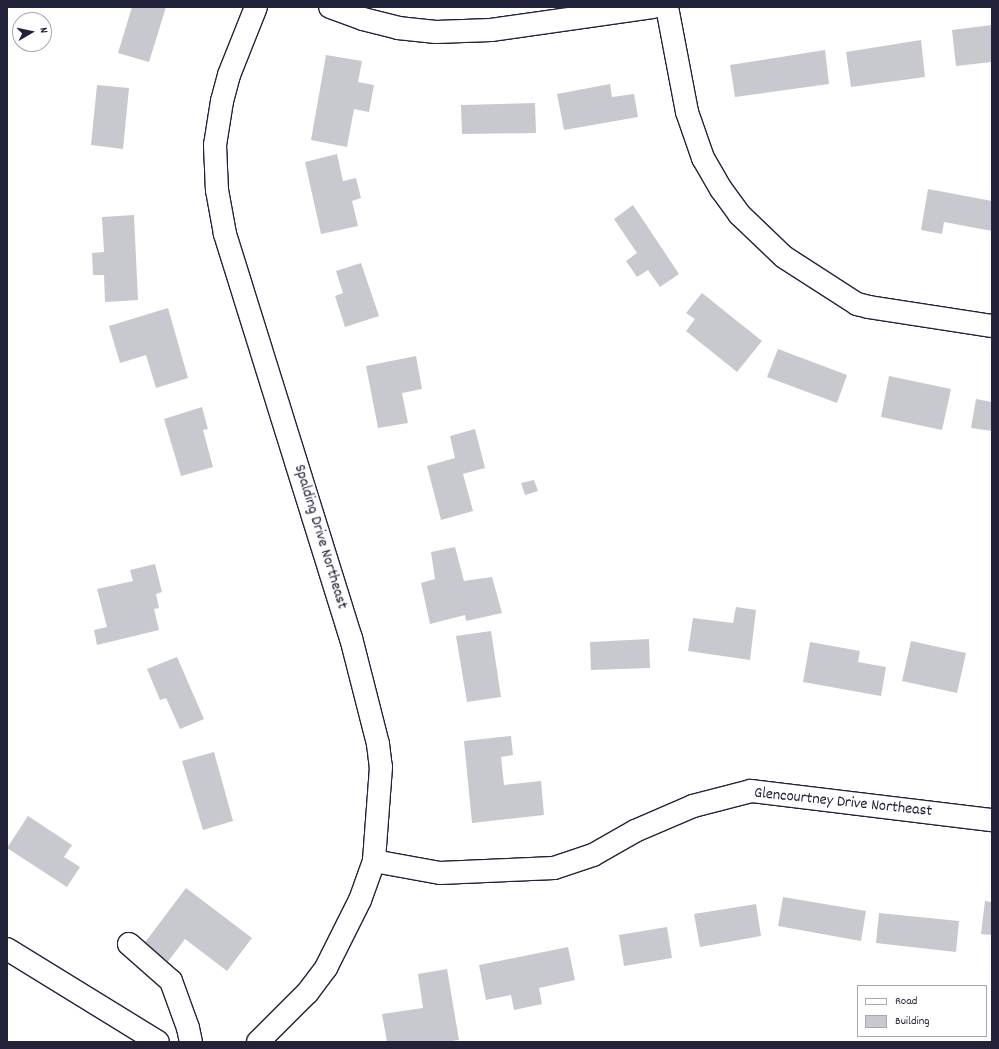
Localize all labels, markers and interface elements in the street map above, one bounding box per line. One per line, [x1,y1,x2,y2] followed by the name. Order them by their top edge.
[12,12,52,52] north arrow
[35,26,51,34] text: N
[289,462,351,612] street label: Spalding Drive Northeast
[753,784,933,822] street label: Glencourtney Drive Northeast
[857,985,987,1037] legend
[895,993,917,1010] text: Road
[895,1013,930,1030] text: Building

